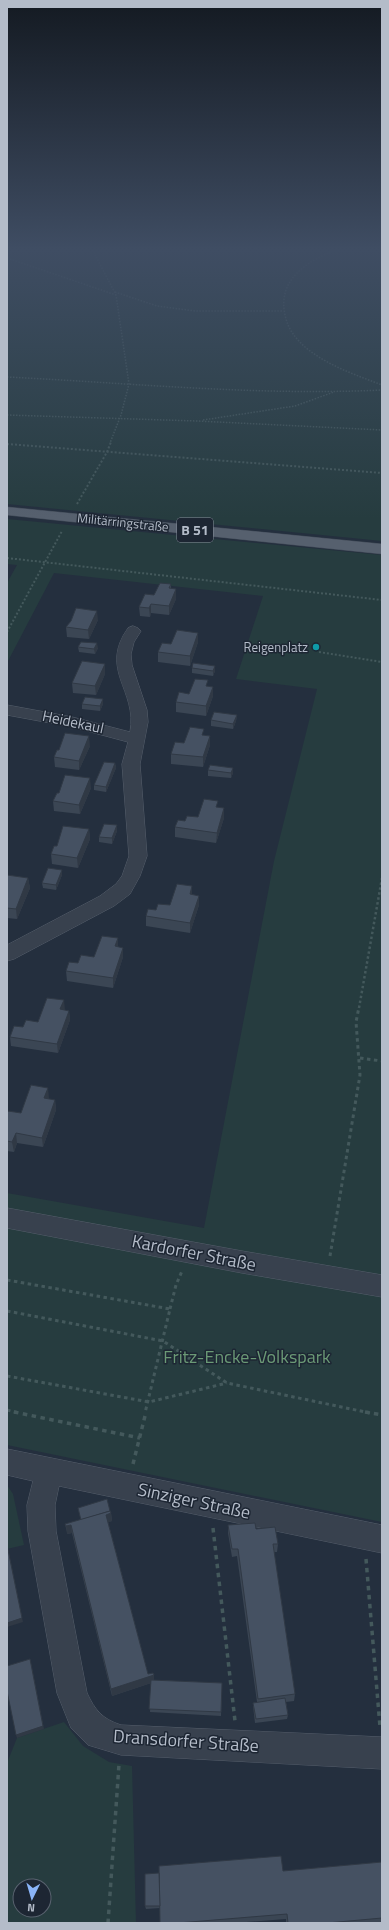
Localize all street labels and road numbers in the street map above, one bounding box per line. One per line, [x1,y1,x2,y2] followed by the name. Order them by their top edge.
[76,507,170,537] street label: Militärringstraße
[177,518,213,542] road number: B 51
[40,704,106,739] street label: Heidekaul
[130,1227,259,1278] street label: Kardorfer Straße
[135,1475,253,1526] street label: Sinziger Straße
[112,1722,260,1759] street label: Dransdorfer Straße

